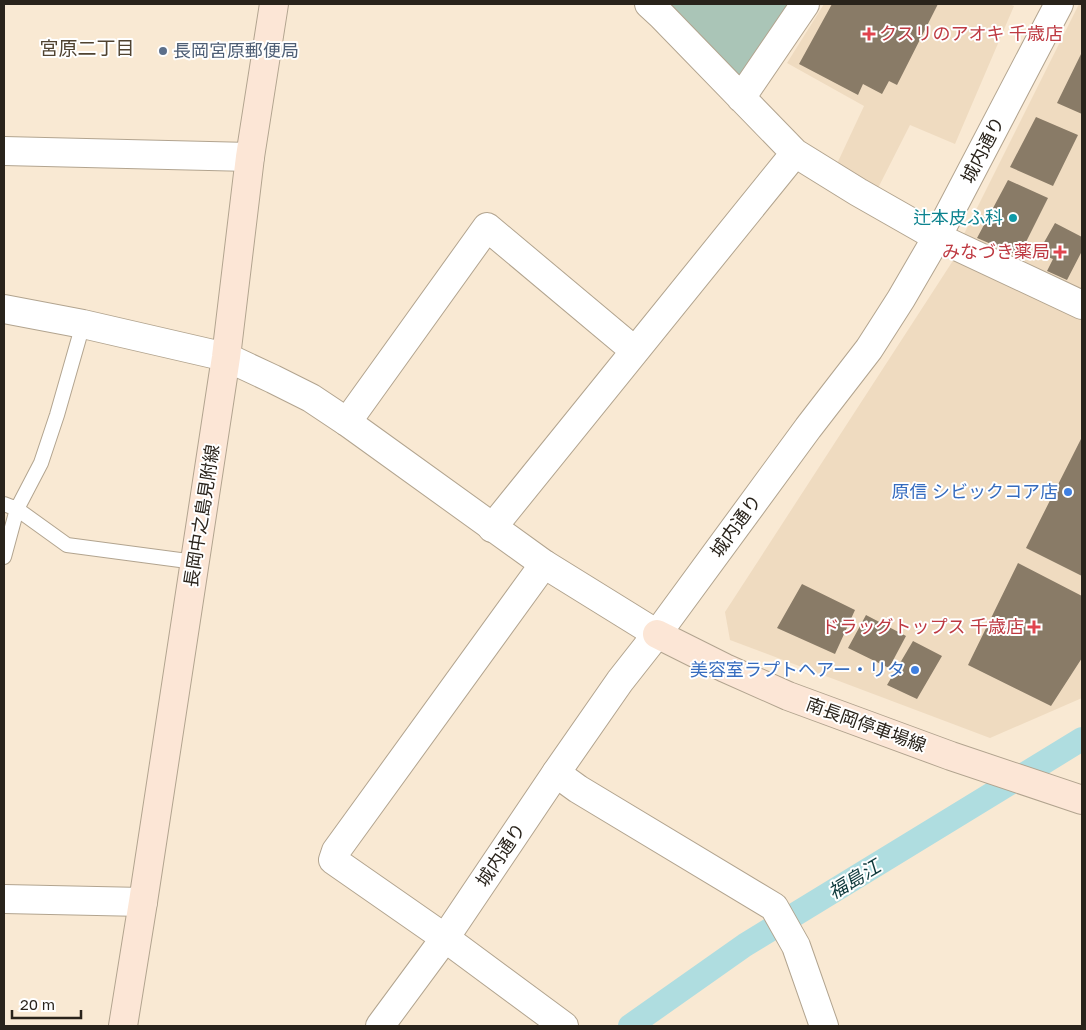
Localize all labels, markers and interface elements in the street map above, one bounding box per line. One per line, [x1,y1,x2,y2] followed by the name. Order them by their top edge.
[879,22,1063,44] place label: クスリのアオキ 千歳店
[863,28,875,40] marker: クスリのアオキ 千歳店
[39,36,135,59] district label: 宮原二丁目
[173,39,299,61] place label: 長岡宮原郵便局
[157,45,169,57] marker: 長岡宮原郵便局
[956,112,1008,187] street label: 城内通り
[913,206,1003,228] place label: 辻本皮ふ科
[1007,212,1019,224] marker: 辻本皮ふ科
[942,240,1050,262] place label: みなづき薬局
[1054,246,1066,258] marker: みなづき薬局
[179,443,223,589] street label: 長岡中之島見附線
[892,480,1058,502] place label: 原信 シビックコア店
[1062,486,1074,498] marker: 原信 シビックコア店
[705,490,765,561] street label: 城内通り
[822,615,1024,637] place label: ドラッグトップス 千歳店
[1028,621,1040,633] marker: ドラッグトップス 千歳店
[690,658,905,680] place label: 美容室ラプトヘアー・リタ
[909,664,921,676] marker: 美容室ラプトヘアー・リタ
[803,692,929,756] street label: 南長岡停車場線
[471,818,529,890] street label: 城内通り
[823,853,886,903] water label: 福島江
[12,988,81,1020] scale bar
[20,995,55,1013] text: 20 m

